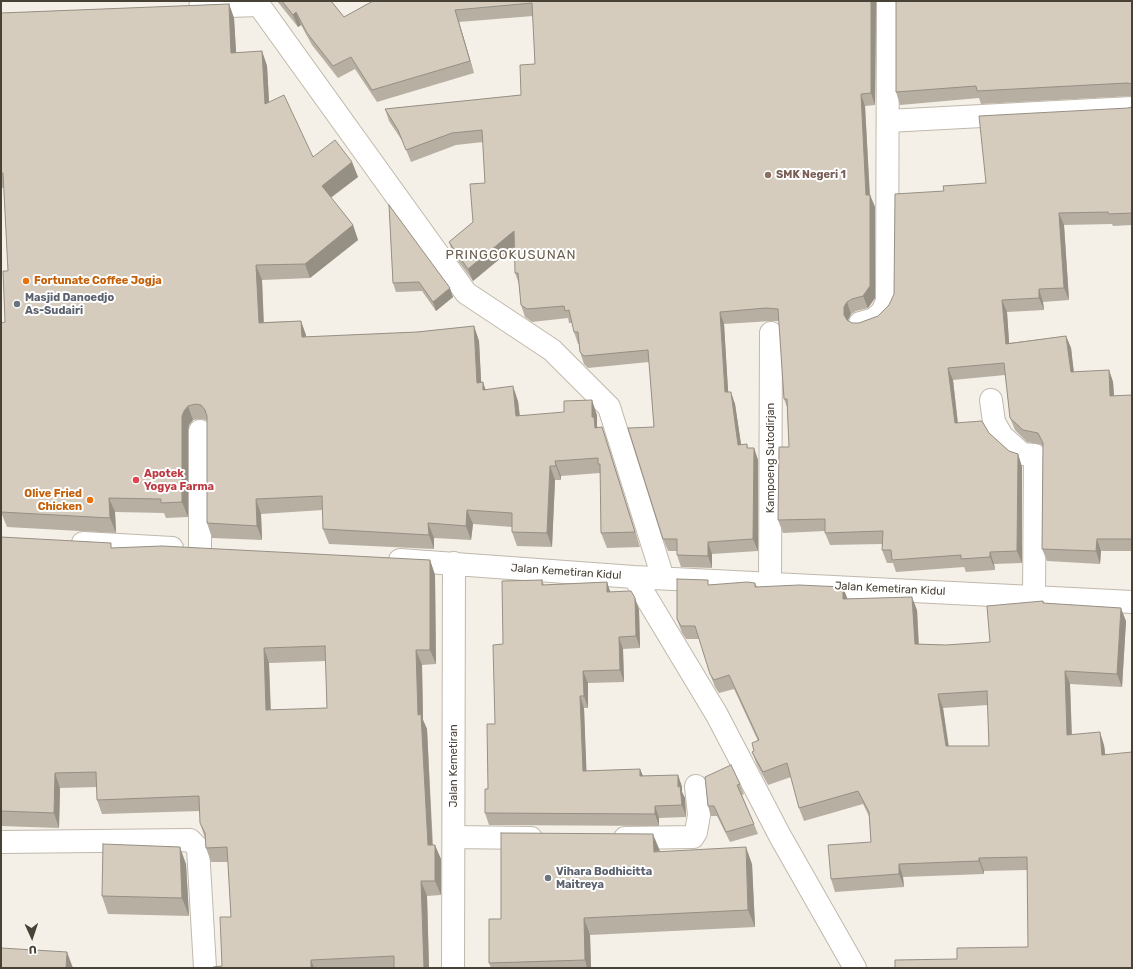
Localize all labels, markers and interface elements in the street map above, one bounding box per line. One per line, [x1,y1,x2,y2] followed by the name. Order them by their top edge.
[776,168,846,182] place label: SMK Negeri 1
[763,170,773,180] marker: SMK Negeri 1
[446,247,576,263] district label: PRINGGOKUSUNAN
[34,274,162,288] place label: Fortunate Coffee Jogja
[21,276,31,286] marker: Fortunate Coffee Jogja
[25,291,114,317] place label: Masjid Danoedjo As-Sudairi
[12,299,22,309] marker: Masjid Danoedjo As-Sudairi
[764,403,778,513] street label: Kampoeng Sutodirjan
[144,467,214,493] place label: Apotek Yogya Farma
[131,475,141,485] marker: Apotek Yogya Farma
[24,487,82,513] place label: Olive Fried Chicken
[85,495,95,505] marker: Olive Fried Chicken
[510,562,622,582] street label: Jalan Kemetiran Kidul
[834,580,946,598] street label: Jalan Kemetiran Kidul
[447,724,461,808] street label: Jalan Kemetiran
[556,865,652,891] place label: Vihara Bodhicitta Maitreya
[543,873,553,883] marker: Vihara Bodhicitta Maitreya
[12,917,52,957] north arrow
[28,943,37,956] text: U

